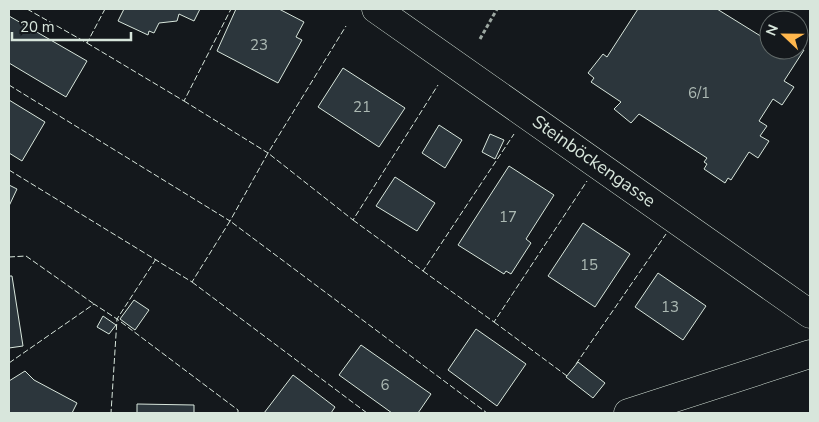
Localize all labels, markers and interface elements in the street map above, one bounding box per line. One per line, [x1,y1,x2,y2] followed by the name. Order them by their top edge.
[12,10,131,42] scale bar
[759,10,809,60] north arrow
[20,17,55,37] text: 20 m
[762,22,783,39] text: N
[250,35,268,55] house number: 23
[688,83,710,103] house number: 6/1
[353,97,371,117] house number: 21
[527,109,661,213] street label: Steinböckengasse
[499,207,517,227] house number: 17
[580,255,598,275] house number: 15
[661,297,679,317] house number: 13
[380,375,390,395] house number: 6

